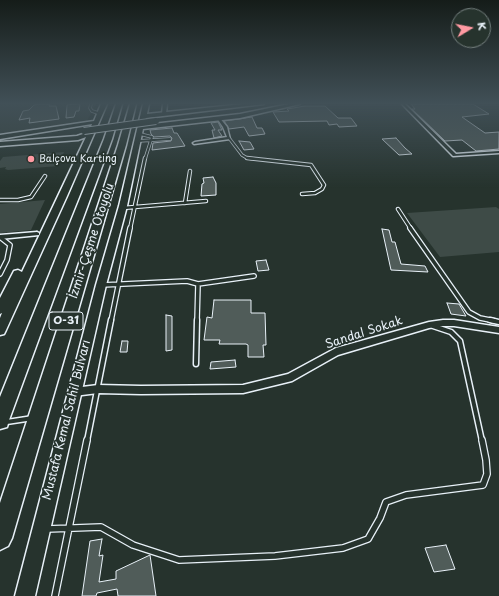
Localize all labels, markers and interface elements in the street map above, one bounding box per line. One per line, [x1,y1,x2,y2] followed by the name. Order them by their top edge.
[451,8,491,48] north arrow
[473,21,491,31] text: K
[39,153,117,165] place label: Balçova Karting
[26,154,36,164] marker: Balçova Karting
[67,181,117,301] street label: İzmir-Çeşme Otoyolu
[49,312,83,330] road number: O-31
[324,314,404,352] street label: Sandal Sokak
[40,338,94,502] street label: Mustafa Kemal Sahil Bulvarı

